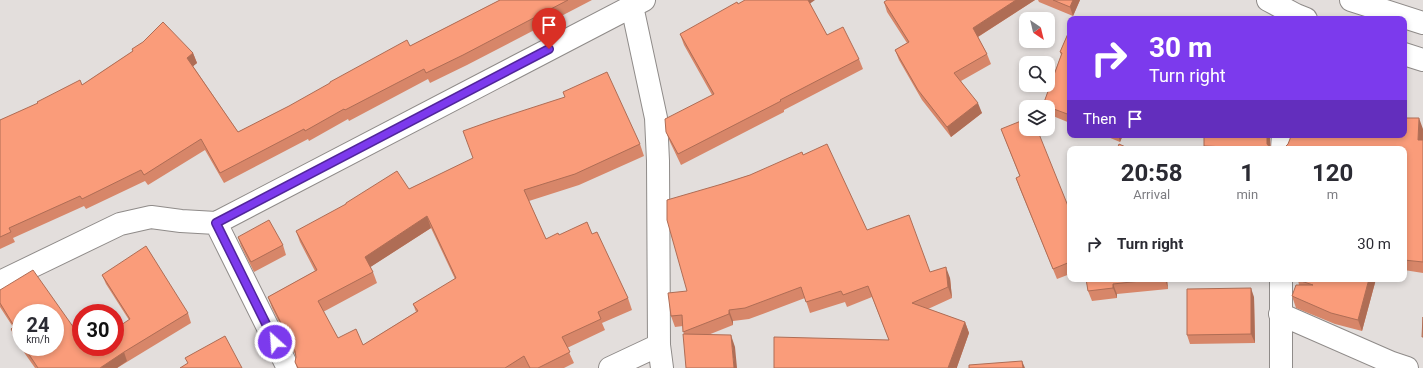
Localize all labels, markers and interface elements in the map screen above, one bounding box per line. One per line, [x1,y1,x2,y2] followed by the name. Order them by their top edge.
[532,8,566,49] pin
[1019,12,1055,48] north arrow
[1019,12,1055,136] map controls
[538,14,560,36] icon: arrive
[1149,31,1212,64] text: 30 m
[1083,32,1135,84] icon: right
[1019,56,1055,92] button: search
[1149,65,1226,86] text: Turn right
[1019,100,1055,136] button: layers
[1124,108,1146,130] icon: arrive
[1083,110,1116,128] text: Then
[1121,159,1183,187] text: 20:58
[1240,159,1254,187] text: 1
[1312,159,1353,187] text: 120
[1133,187,1170,202] text: Arrival
[1236,187,1258,202] text: min
[1327,187,1338,202] text: m
[1083,233,1105,255] icon: right
[1117,235,1183,253] text: Turn right
[1357,235,1391,253] text: 30 m
[72,304,124,356] speed limit sign: 30
[27,313,49,337] text: 24
[254,321,296,363] position arrow
[26,334,50,345] text: km/h

